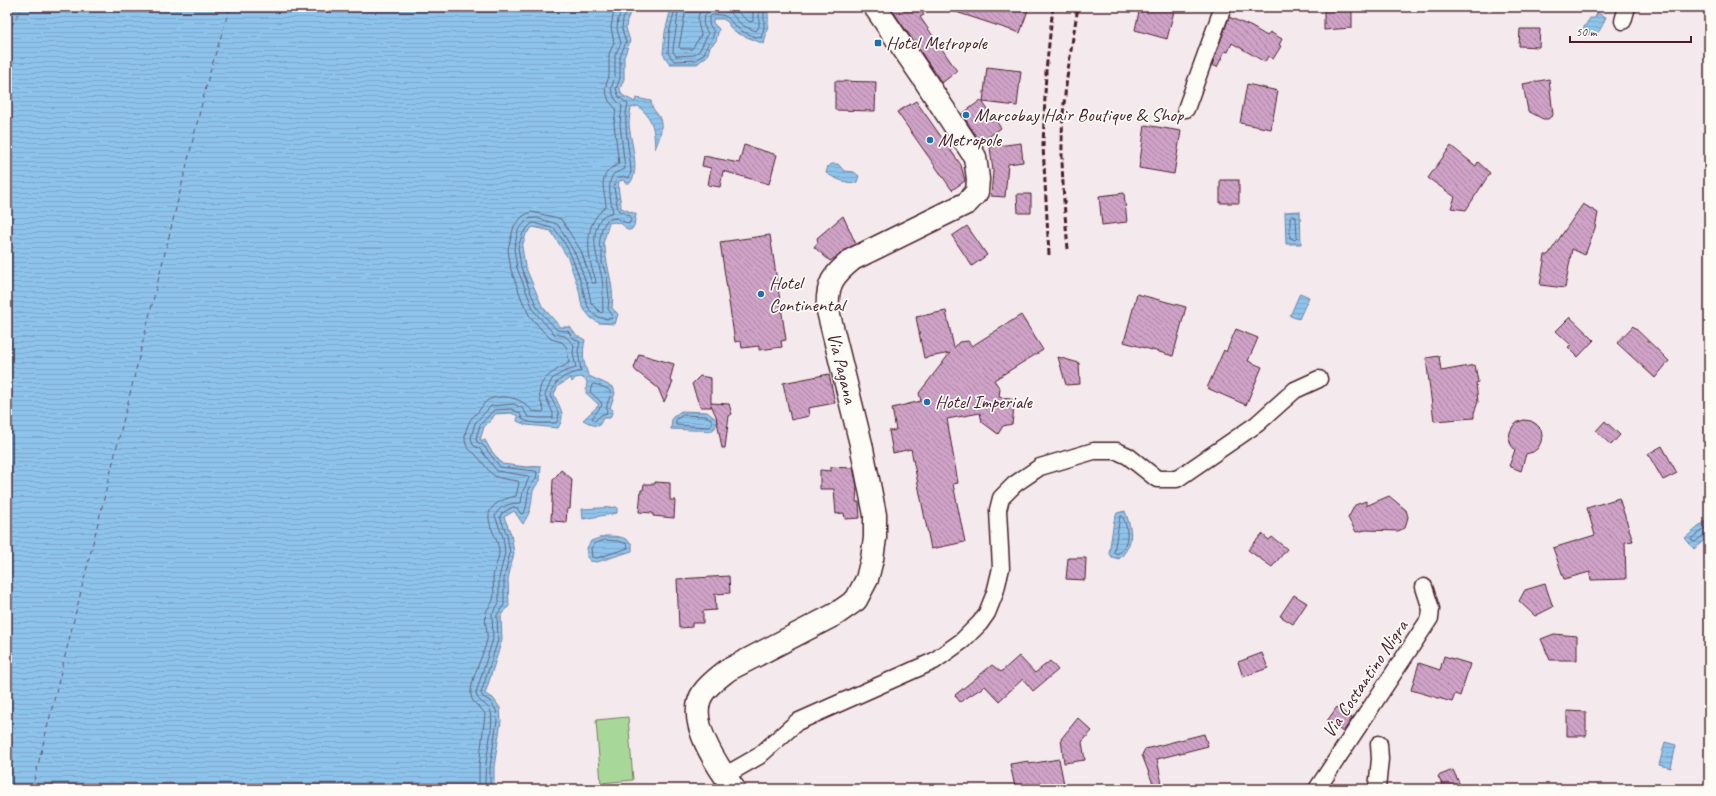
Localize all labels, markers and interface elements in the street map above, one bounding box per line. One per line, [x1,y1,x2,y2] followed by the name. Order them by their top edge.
[1570,18,1691,44] scale bar
[1576,24,1598,40] text: 50 m
[886,31,988,55] place label: Hotel Metropole
[873,38,883,48] marker: Hotel Metropole
[974,103,1185,127] place label: Marcobay Hair Boutique & Shop
[961,110,971,120] marker: Marcobay Hair Boutique & Shop
[938,128,1003,152] place label: Metropole
[925,135,935,145] marker: Metropole
[769,271,848,317] place label: Hotel Continental
[756,289,766,299] marker: Hotel Continental
[822,330,863,407] street label: Via Pagana
[935,390,1033,414] place label: Hotel Imperiale
[922,397,932,407] marker: Hotel Imperiale
[1317,614,1414,742] street label: Via Costantino Nigra

